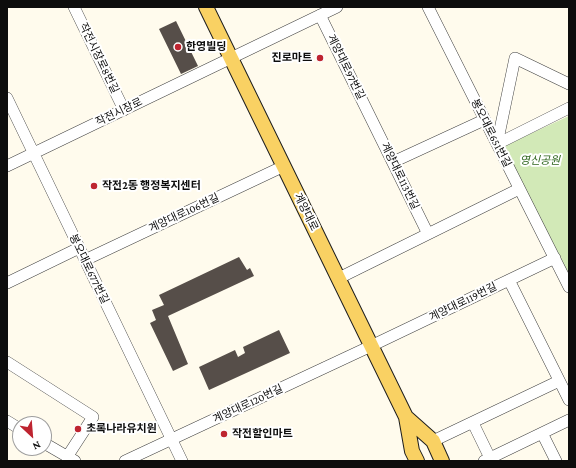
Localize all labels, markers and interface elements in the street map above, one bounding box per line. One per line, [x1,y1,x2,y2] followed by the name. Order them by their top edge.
[76,21,122,95] street label: 작전시장로8번길
[324,32,368,102] street label: 계양대로97번길
[186,40,226,54] place label: 한영빌딩
[173,42,183,52] marker: 한영빌딩
[272,51,312,65] place label: 진로마트
[315,53,325,63] marker: 진로마트
[93,95,145,129] street label: 작전시장로
[468,97,514,169] street label: 봉오대로651번길
[378,140,422,212] street label: 계양대로113번길
[520,154,560,168] park label: 영신공원
[102,179,201,193] place label: 작전2동 행정복지센터
[89,181,99,191] marker: 작전2동 행정복지센터
[147,191,221,235] street label: 계양대로106번길
[291,191,321,233] street label: 계양대로
[66,232,112,306] street label: 봉오대로677번길
[427,280,499,324] street label: 계양대로119번길
[211,382,285,426] street label: 계양대로120번길
[12,416,52,456] north arrow
[86,422,157,436] place label: 초록나라유치원
[73,424,83,434] marker: 초록나라유치원
[232,427,293,441] place label: 작전할인마트
[219,429,229,439] marker: 작전할인마트
[31,439,43,453] text: N

